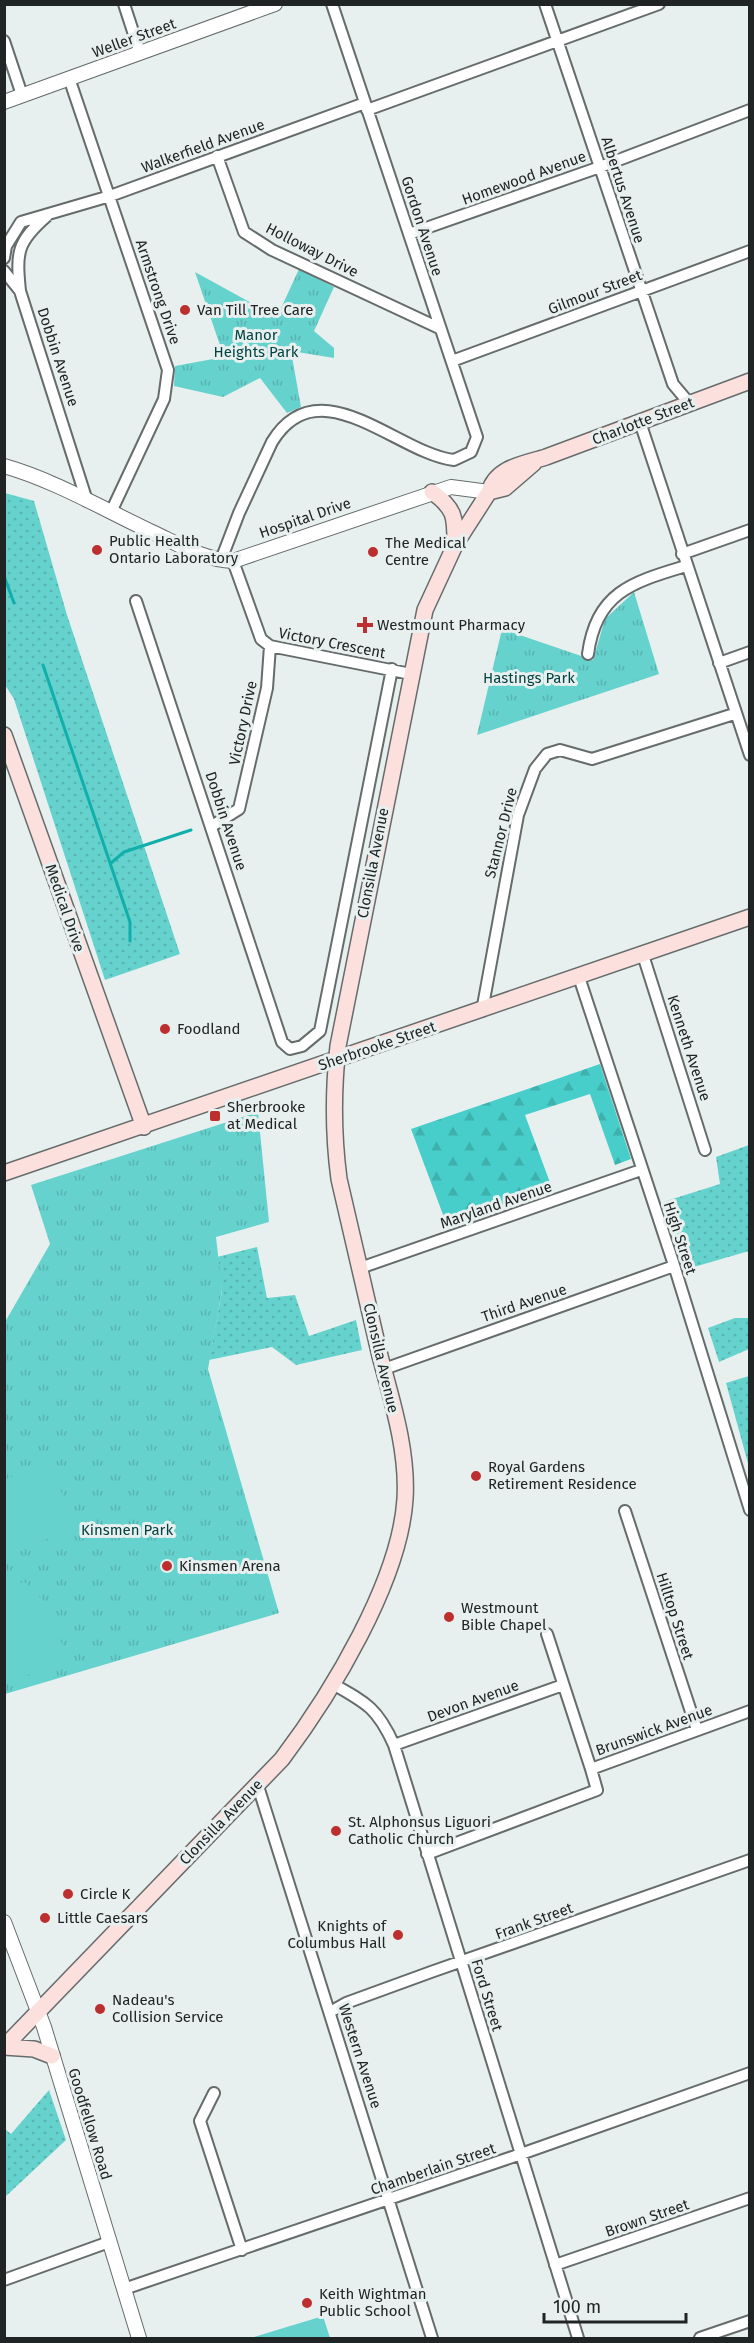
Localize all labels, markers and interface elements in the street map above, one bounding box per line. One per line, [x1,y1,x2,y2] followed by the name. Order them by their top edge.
[90,14,179,61] street label: Weller Street
[139,115,267,177] street label: Walkerfield Avenue
[597,135,649,245] street label: Albertus Avenue
[459,147,589,209] street label: Homewood Avenue
[397,174,447,278] street label: Gordon Avenue
[263,219,361,281] street label: Holloway Drive
[132,237,184,347] street label: Armstrong Drive
[546,266,645,318] street label: Gilmour Street
[197,301,313,319] place label: Van Till Tree Care
[178,303,192,317] marker: Van Till Tree Care
[34,305,82,409] street label: Dobbin Avenue
[213,326,299,361] park label: Manor Heights Park
[590,393,697,449] street label: Charlotte Street
[257,494,353,542] street label: Hospital Drive
[109,532,239,567] place label: Public Health Ontario Laboratory
[385,534,467,569] place label: The Medical Centre
[90,543,104,557] marker: Public Health Ontario Laboratory
[366,545,380,559] marker: The Medical Centre
[377,616,526,634] place label: Westmount Pharmacy
[358,618,372,632] marker: Westmount Pharmacy
[277,624,388,662] street label: Victory Crescent
[483,669,575,687] park label: Hastings Park
[225,679,261,767] street label: Victory Drive
[202,769,250,873] street label: Dobbin Avenue
[481,786,521,880] street label: Stannor Drive
[353,806,393,920] street label: Clonsilla Avenue
[42,862,88,954] street label: Medical Drive
[663,993,715,1103] street label: Kenneth Avenue
[316,1017,439,1075] street label: Sherbrooke Street
[177,1020,241,1038] place label: Foodland
[158,1022,172,1036] marker: Foodland
[227,1098,305,1133] place label: Sherbrooke at Medical
[208,1109,222,1123] marker: Sherbrooke at Medical
[438,1177,554,1233] street label: Maryland Avenue
[660,1199,700,1277] street label: High Street
[479,1280,569,1326] street label: Third Avenue
[360,1301,402,1415] street label: Clonsilla Avenue
[488,1458,637,1493] place label: Royal Gardens Retirement Residence
[469,1469,483,1483] marker: Royal Gardens Retirement Residence
[81,1521,173,1539] park label: Kinsmen Park
[179,1557,281,1575] place label: Kinsmen Arena
[160,1559,174,1573] marker: Kinsmen Arena
[652,1570,698,1662] street label: Hilltop Street
[461,1599,547,1634] place label: Westmount Bible Chapel
[442,1610,456,1624] marker: Westmount Bible Chapel
[425,1676,521,1726] street label: Devon Avenue
[593,1701,715,1759] street label: Brunswick Avenue
[176,1775,266,1869] street label: Clonsilla Avenue
[348,1813,491,1848] place label: St. Alphonsus Liguori Catholic Church
[329,1824,343,1838] marker: St. Alphonsus Liguori Catholic Church
[80,1885,131,1903] place label: Circle K
[61,1887,75,1901] marker: Circle K
[493,1898,576,1943] street label: Frank Street
[57,1909,148,1927] place label: Little Caesars
[38,1911,52,1925] marker: Little Caesars
[288,1917,387,1952] place label: Knights of Columbus Hall
[391,1928,405,1942] marker: Knights of Columbus Hall
[467,1957,507,2034] street label: Ford Street
[112,1991,223,2026] place label: Nadeau's Collision Service
[335,2001,385,2111] street label: Western Avenue
[93,2002,107,2016] marker: Nadeau's Collision Service
[64,2066,116,2182] street label: Goodfellow Road
[368,2139,498,2199] street label: Chamberlain Street
[603,2195,692,2241] street label: Brown Street
[319,2285,427,2320] place label: Keith Wightman Public School
[544,2286,686,2324] scale bar
[300,2296,314,2310] marker: Keith Wightman Public School
[553,2296,601,2318] text: 100 m

